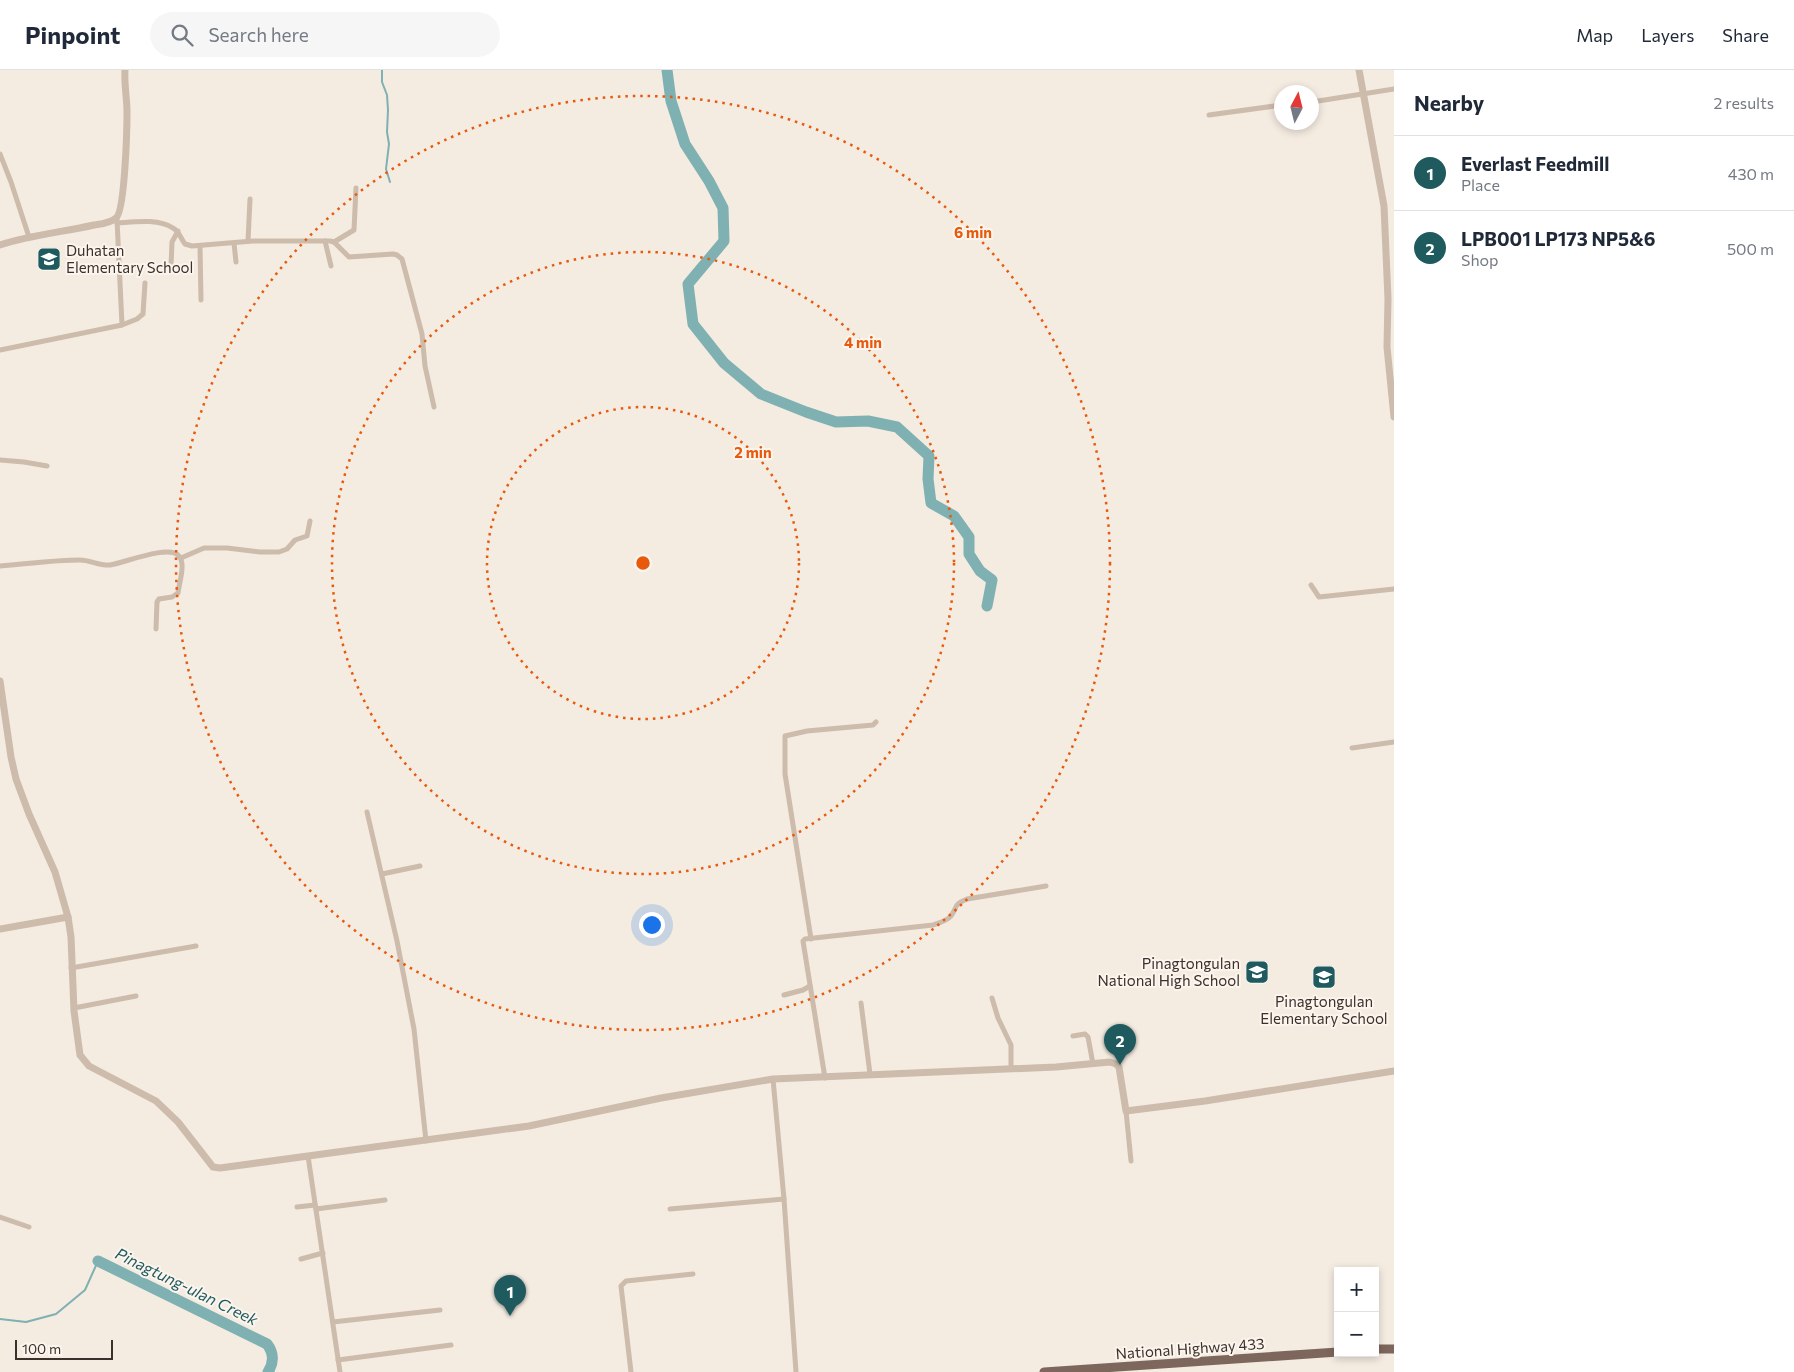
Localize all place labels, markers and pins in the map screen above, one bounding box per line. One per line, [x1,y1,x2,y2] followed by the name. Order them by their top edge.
[66,241,193,276] place label: Duhatan Elementary School
[36,246,62,272] school or university icon: Duhatan Elementary School
[634,554,652,572] centre of rings
[1098,954,1240,989] place label: Pinagtongulan National High School
[1244,959,1270,985] school or university icon: Pinagtongulan National High School
[1311,964,1337,990] school or university icon: Pinagtongulan Elementary School
[1260,992,1388,1027] place label: Pinagtongulan Elementary School
[1104,1024,1136,1065] pin: 2
[494,1275,526,1316] pin: 1

